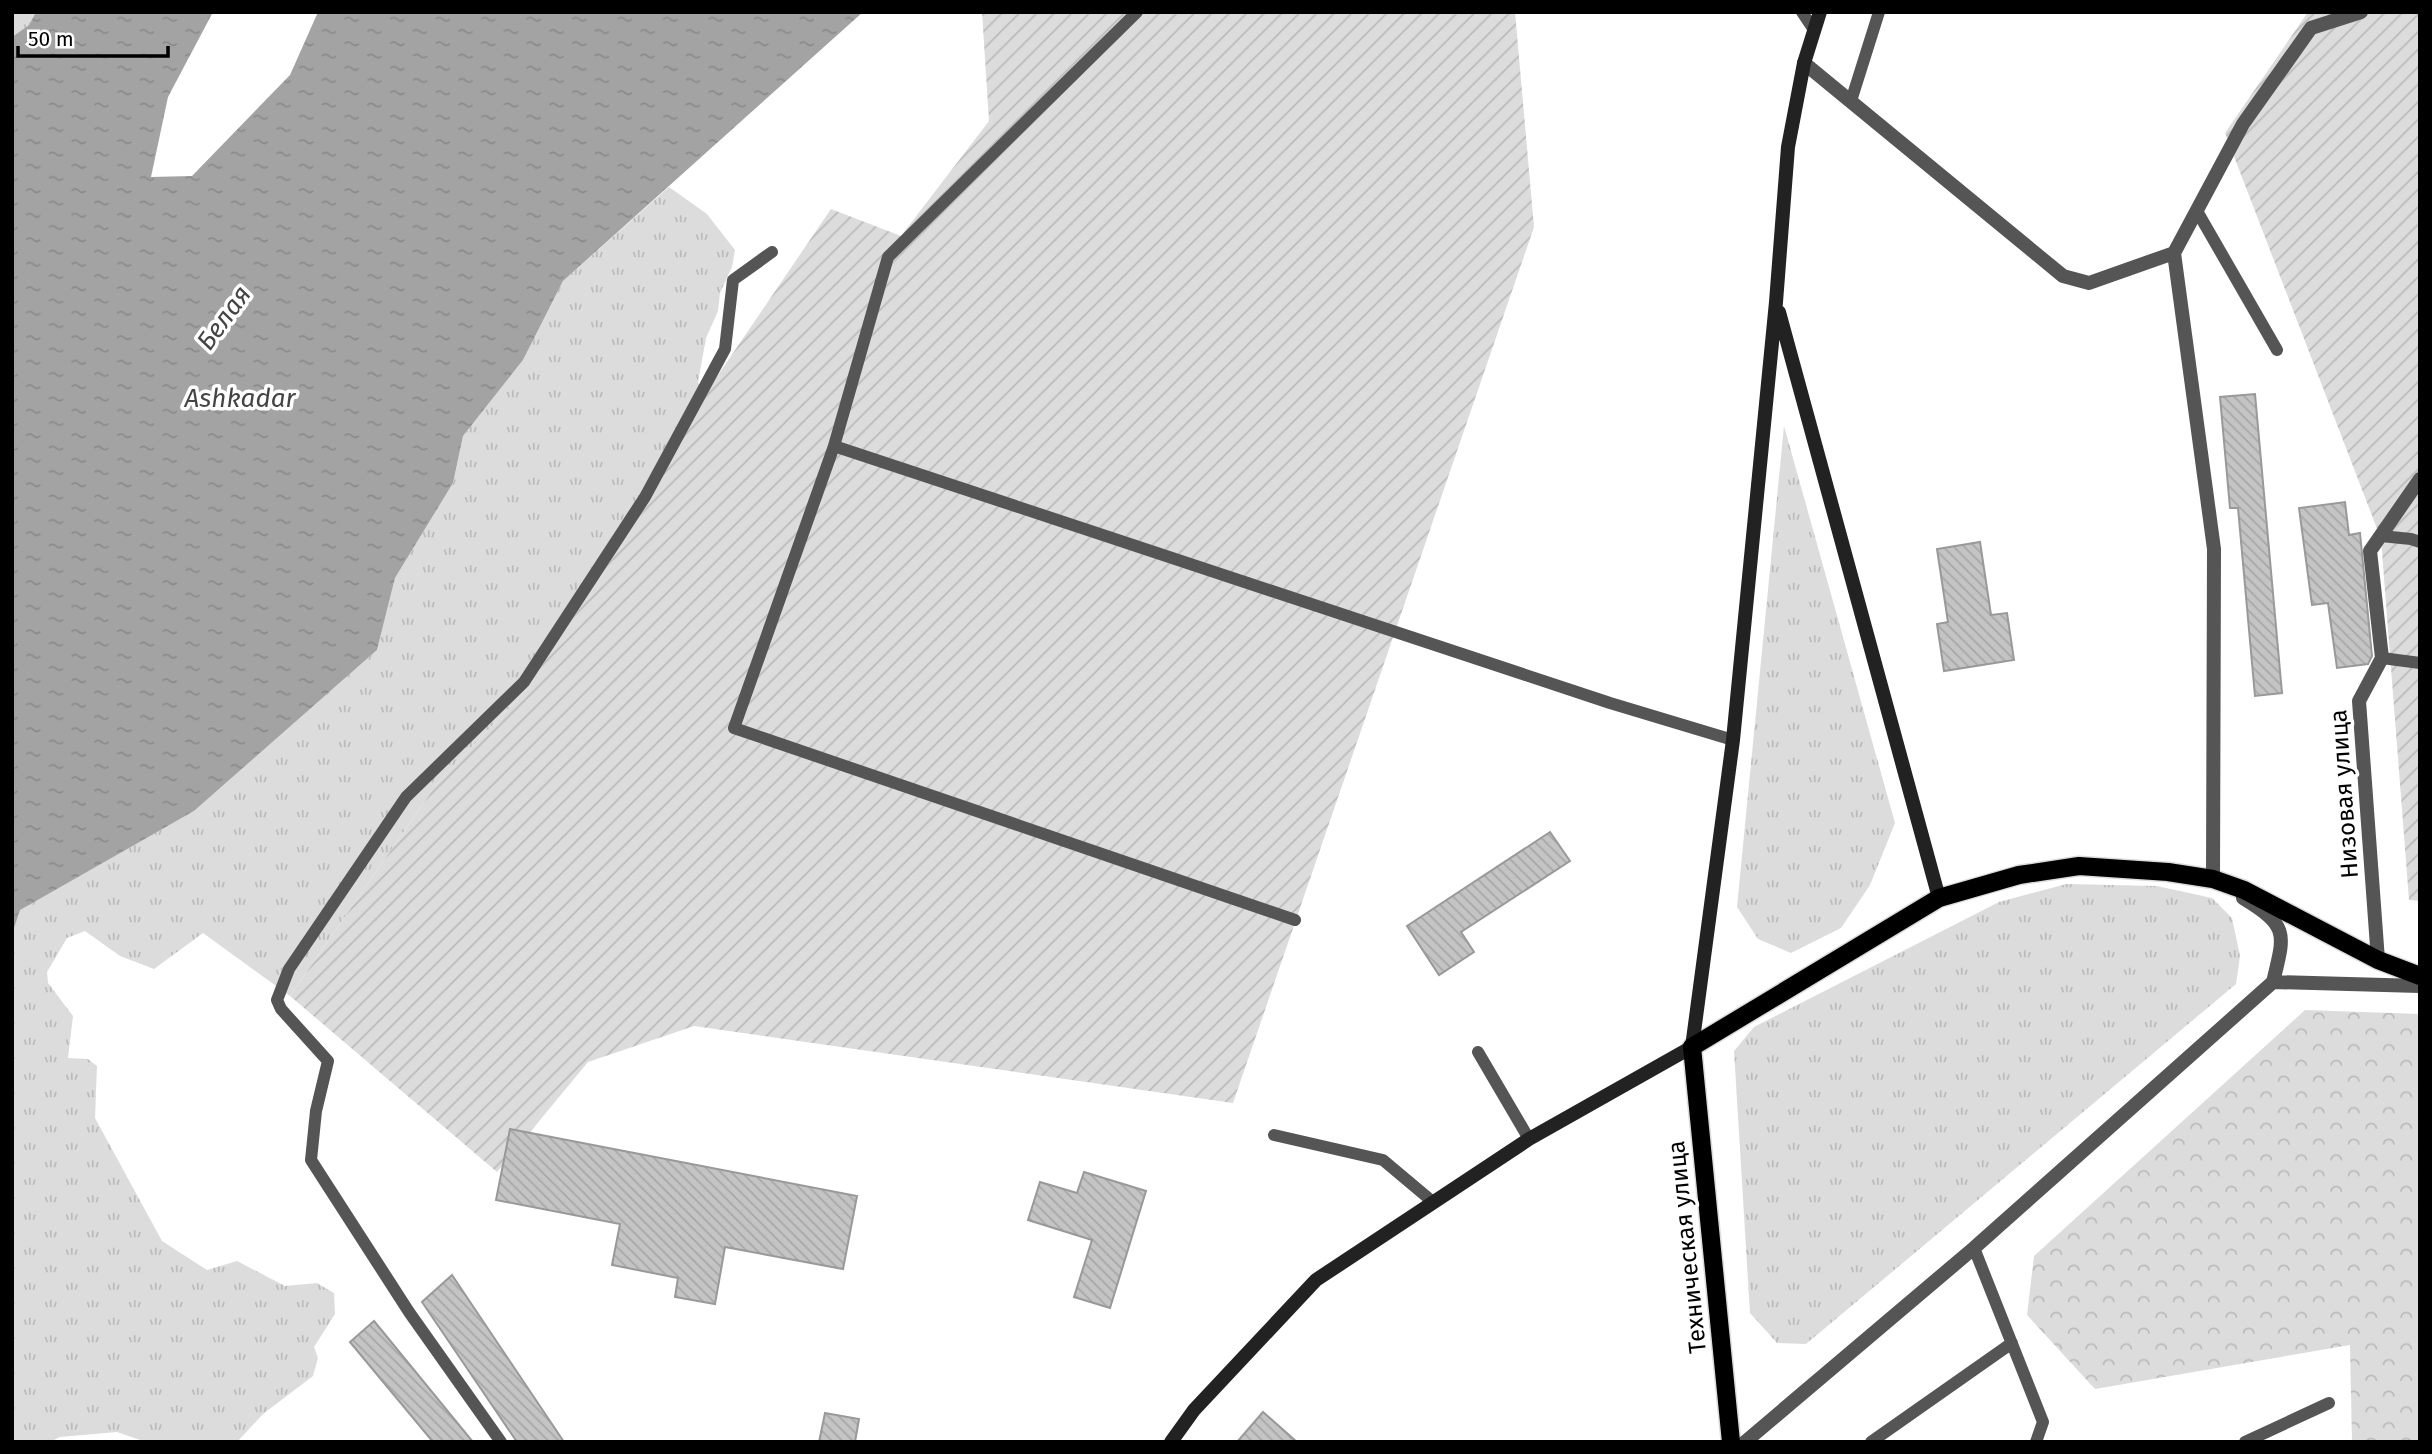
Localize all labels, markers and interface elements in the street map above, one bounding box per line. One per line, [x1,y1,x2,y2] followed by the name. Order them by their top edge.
[18,14,168,58] scale bar
[28,26,74,52] text: 50 m
[190,280,258,356] water label: Белая
[184,383,296,414] water label: Ashkadar
[2324,709,2364,879] street label: Низовая улица
[1662,1139,1712,1355] street label: Техническая улица

